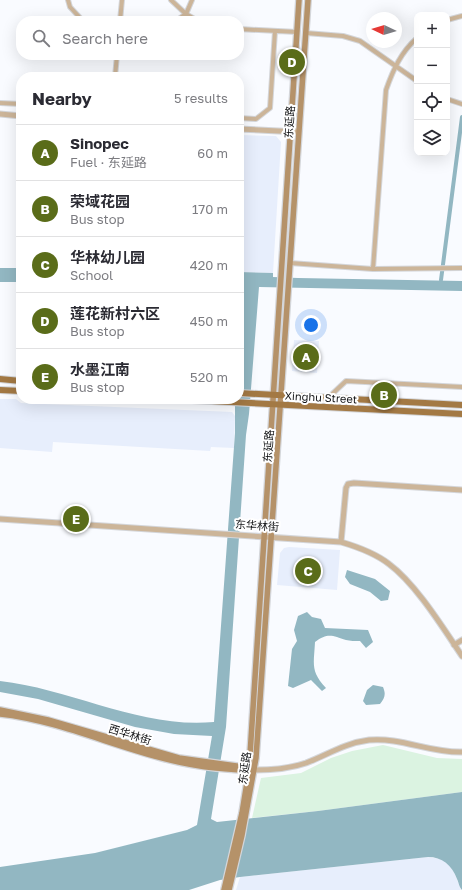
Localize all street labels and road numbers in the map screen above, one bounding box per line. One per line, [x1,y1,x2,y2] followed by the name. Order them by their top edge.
[281,105,297,139] street label: 东延路
[284,389,358,405] street label: Xinghu Street
[260,429,276,463] street label: 东延路
[235,517,279,533] street label: 东华林街
[107,721,153,747] street label: 西华林街
[235,751,253,785] street label: 东延路

